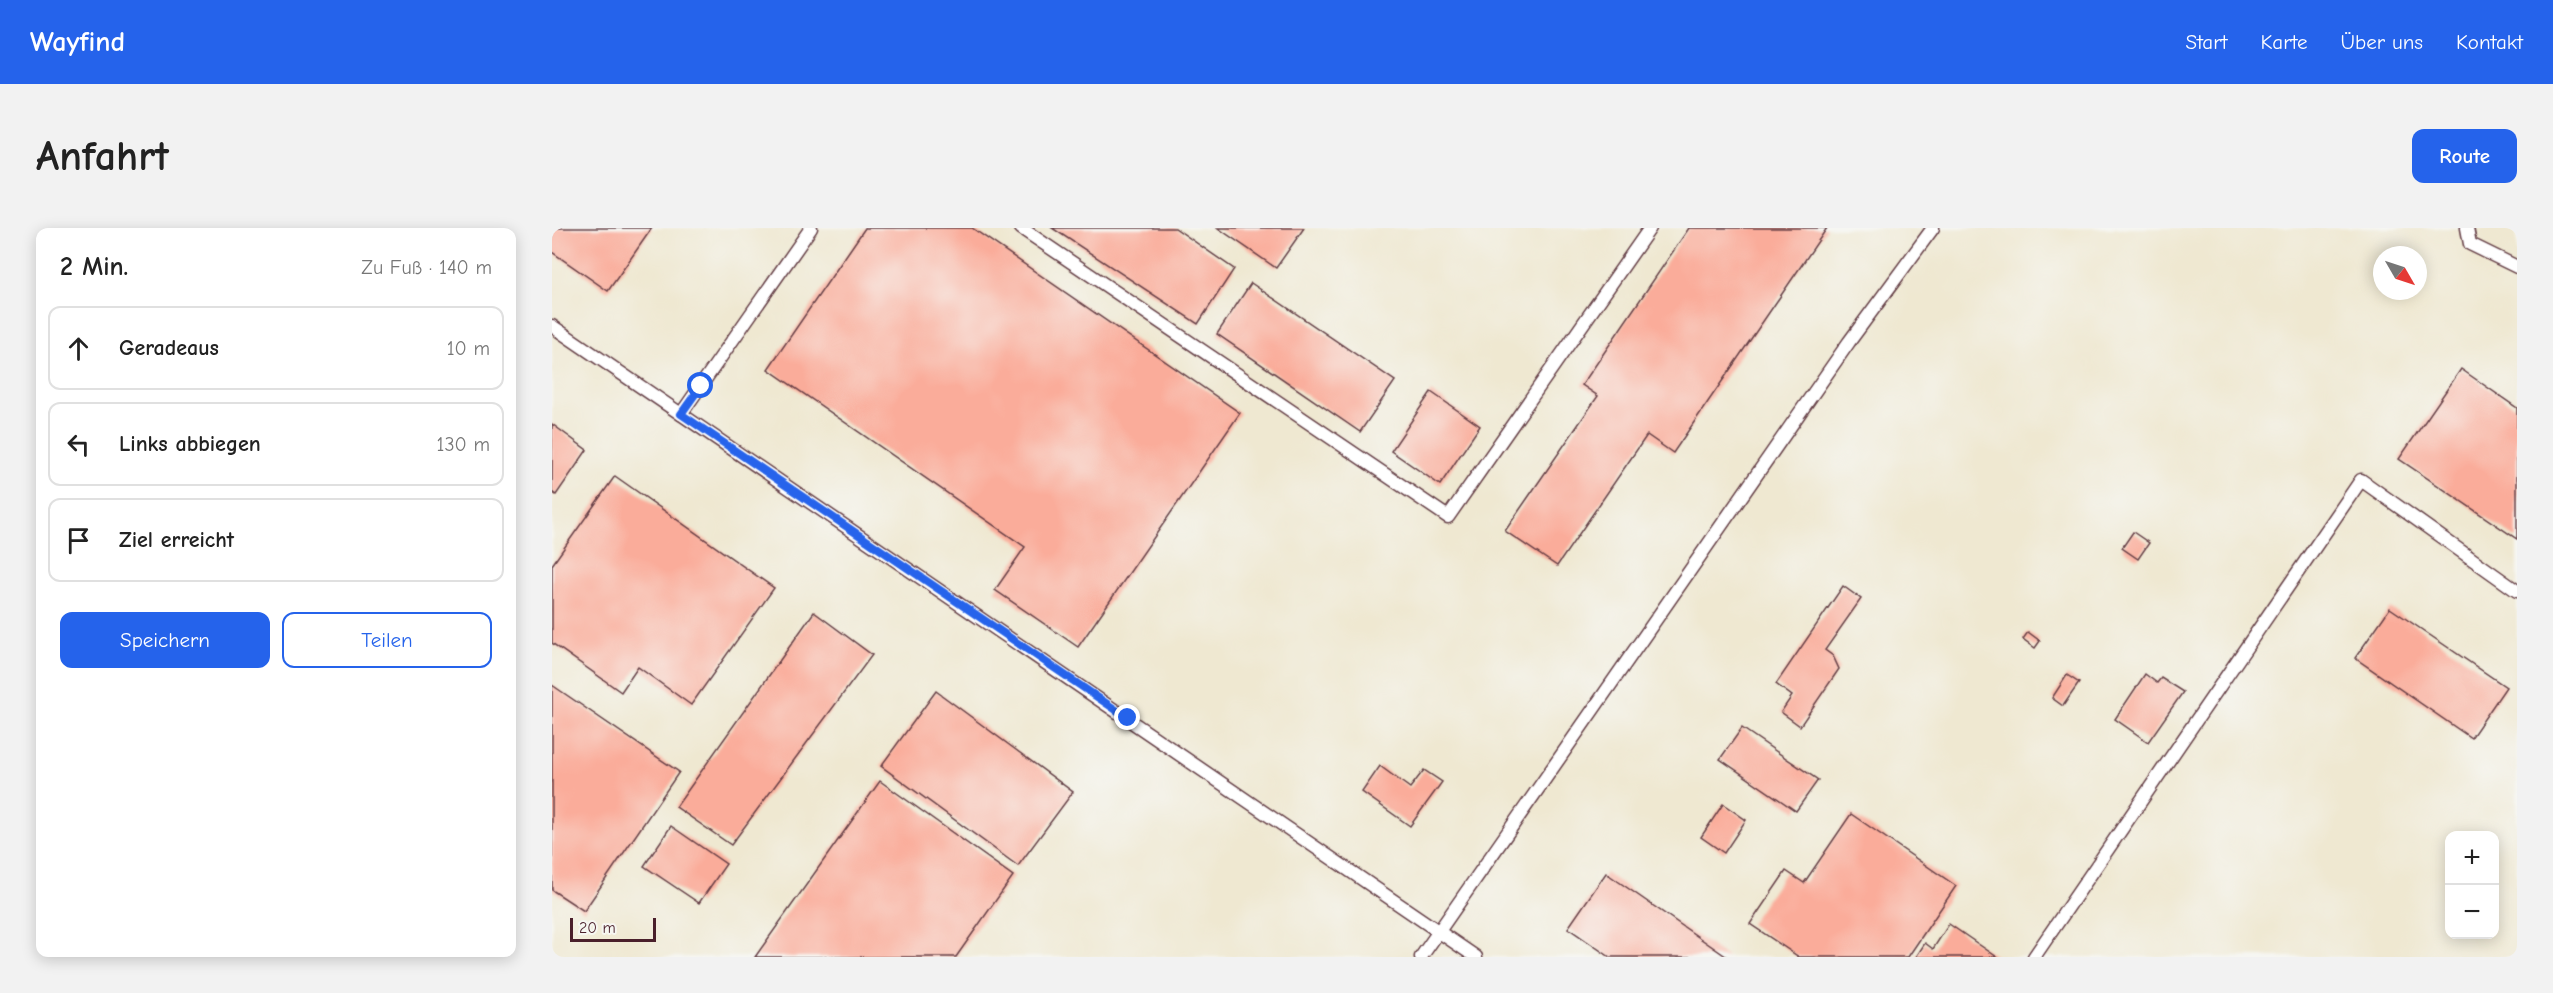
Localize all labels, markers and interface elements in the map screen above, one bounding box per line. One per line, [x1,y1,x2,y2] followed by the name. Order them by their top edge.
[30,26,125,58] text: Wayfind
[2185,30,2228,54] text: Start
[2261,30,2307,54] text: Karte
[2340,30,2423,54] text: Über uns
[2456,30,2523,54] text: Kontakt
[2412,129,2517,183] button: Route
[36,132,169,181] text: Anfahrt
[2373,246,2427,300] north arrow
[60,252,128,282] text: 2 Min.
[361,256,492,279] text: Zu Fuß · 140 m
[62,332,95,365] icon: ahead
[119,335,219,361] text: Geradeaus
[447,337,490,360] text: 10 m
[687,372,713,398] route start
[62,428,95,461] icon: left
[119,431,261,457] text: Links abbiegen
[437,433,490,456] text: 130 m
[62,524,95,557] icon: arrive
[119,527,234,553] text: Ziel erreicht
[60,612,270,668] button: Speichern
[282,612,492,668] button: Teilen
[1114,704,1140,730] route end
[2445,831,2499,939] map controls
[2445,831,2499,885] button: +
[2445,885,2499,939] button: −
[570,915,656,942] scale bar
[579,919,616,937] text: 20 m

